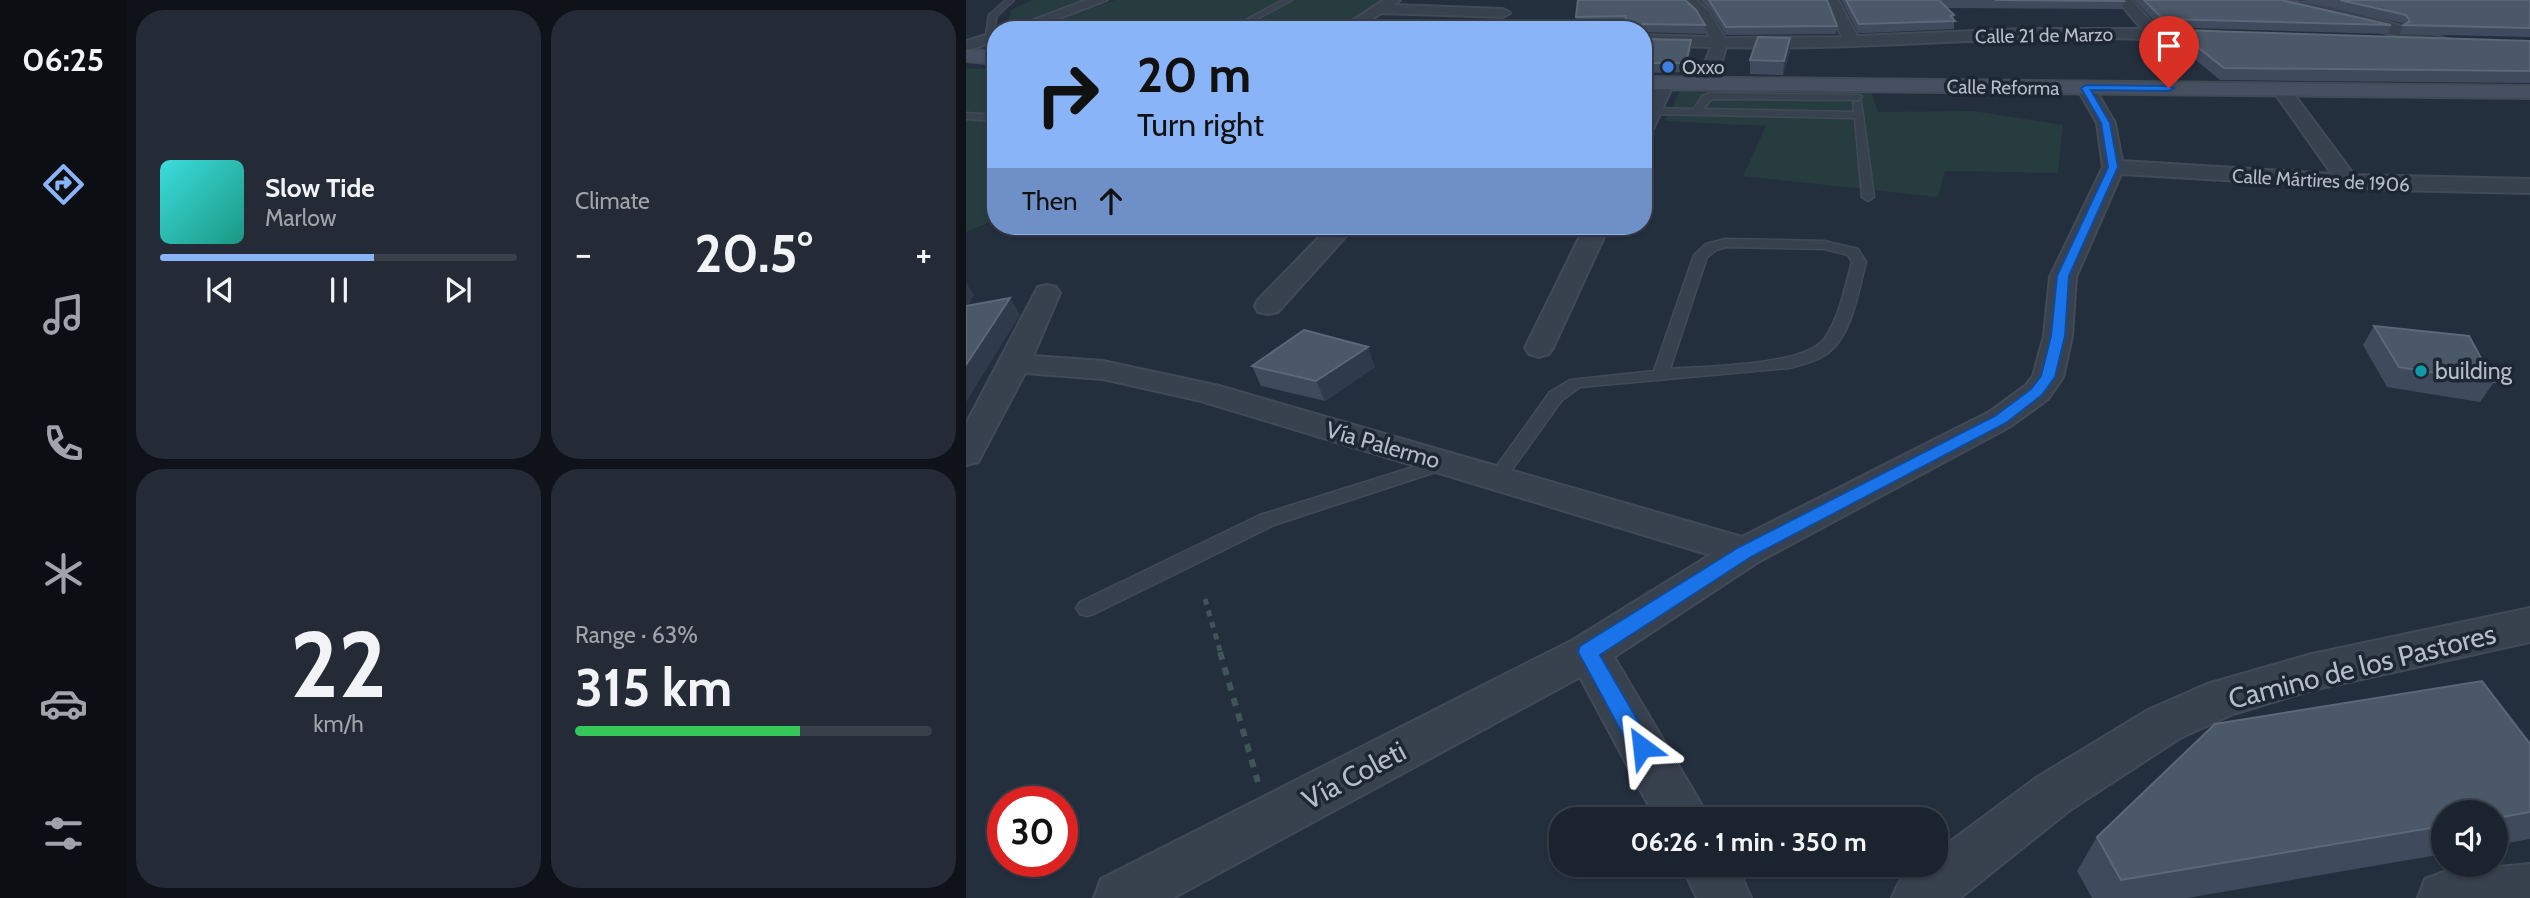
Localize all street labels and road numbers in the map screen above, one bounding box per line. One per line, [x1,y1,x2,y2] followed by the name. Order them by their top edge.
[1975,23,2113,48] street label: Calle 21 de Marzo
[1946,75,2060,100] street label: Calle Reforma
[2232,164,2410,197] street label: Calle Mártires de 1906
[1323,415,1443,475] street label: Vía Palermo
[2225,616,2499,716] street label: Camino de los Pastores
[1296,734,1412,816] street label: Vía Coleti

